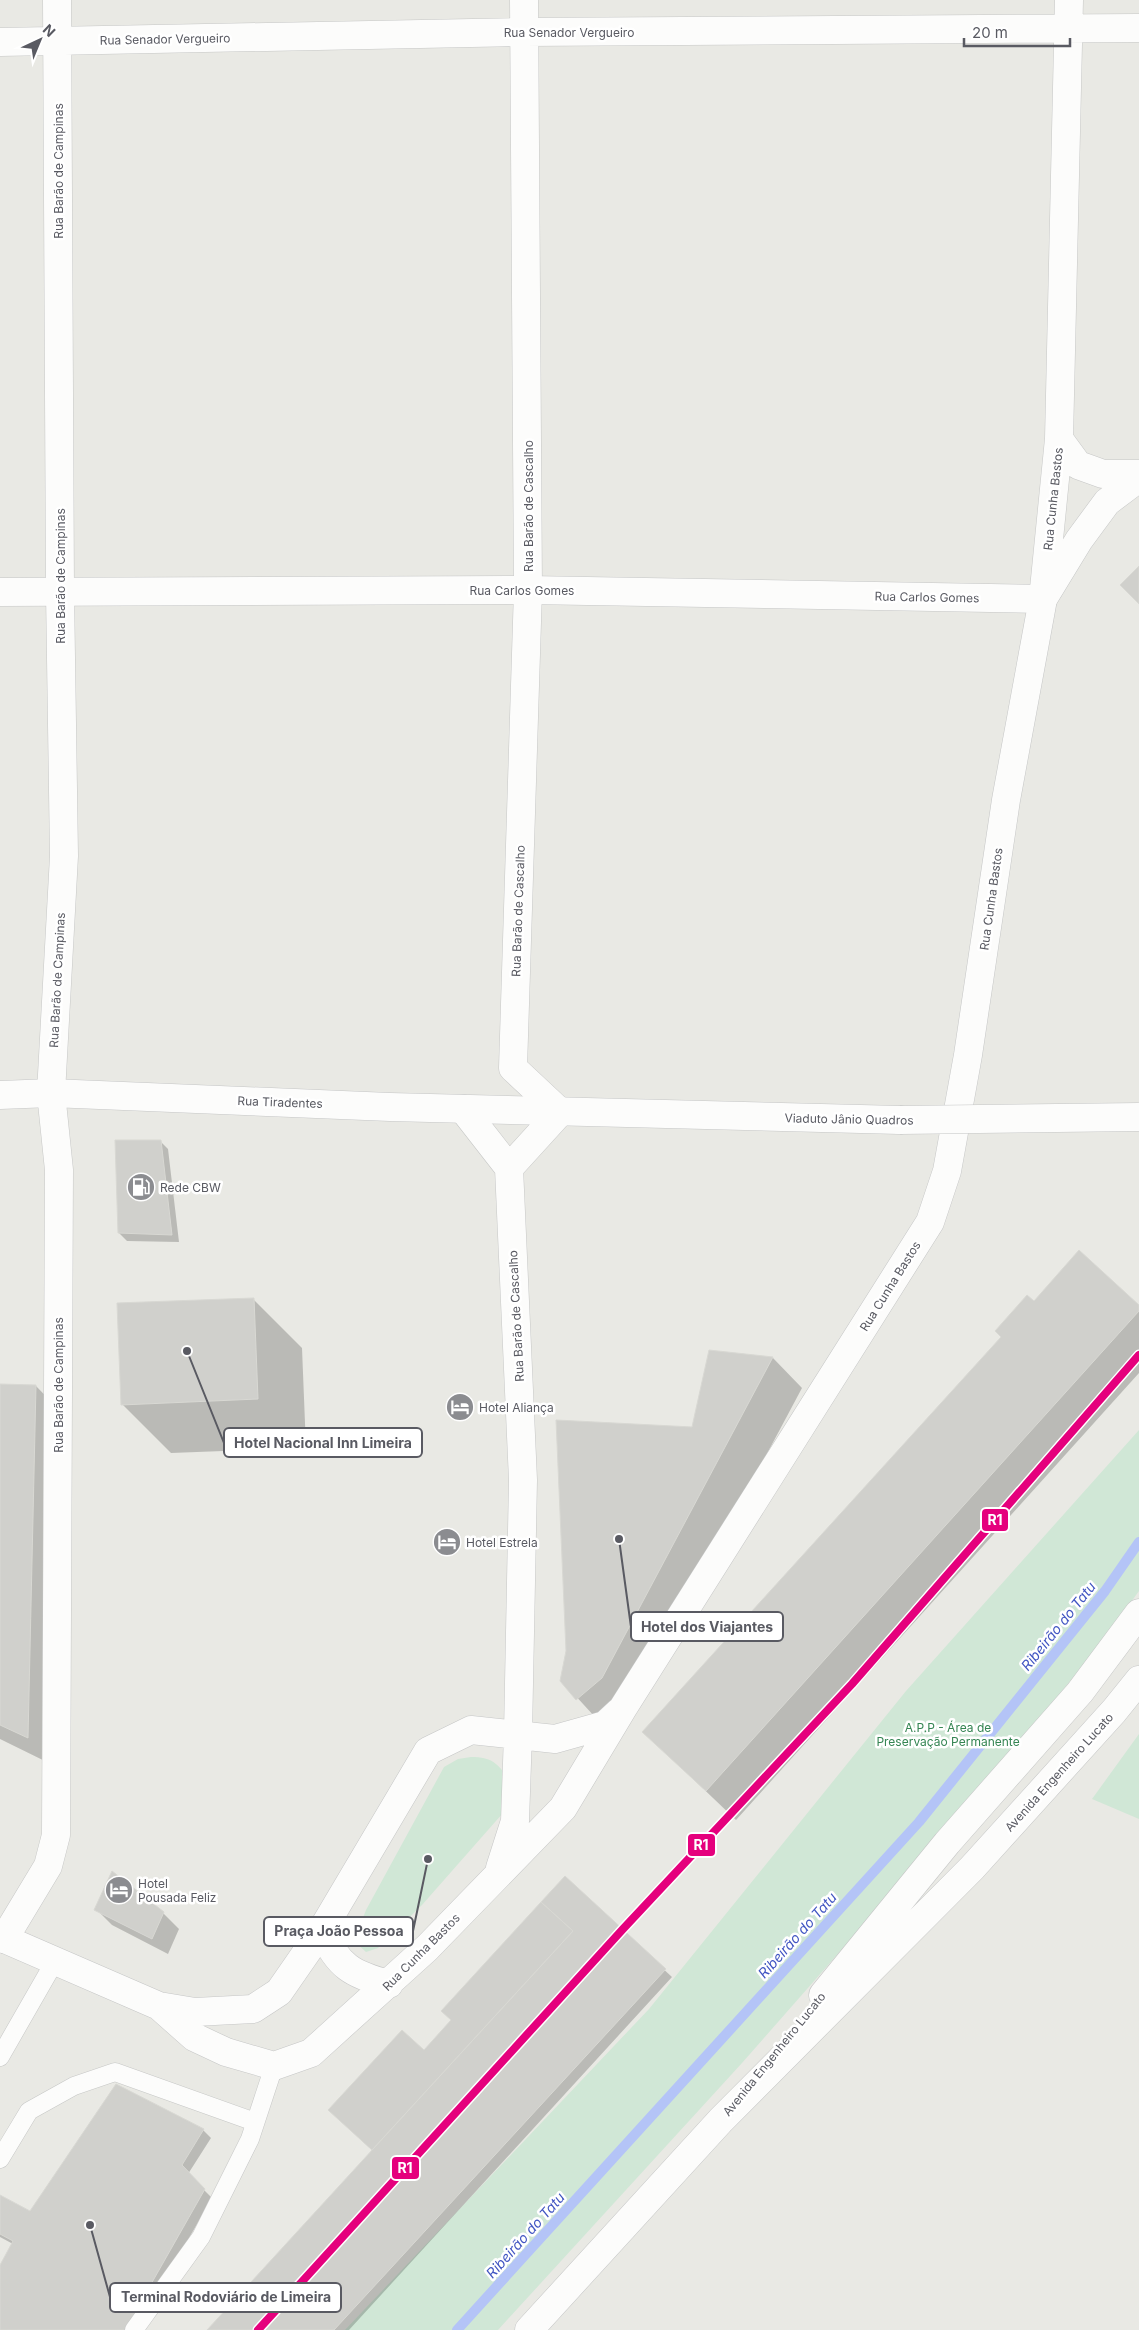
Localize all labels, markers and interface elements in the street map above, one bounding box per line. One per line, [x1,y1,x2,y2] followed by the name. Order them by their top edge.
[15,15,65,65] north arrow
[964,15,1070,47] scale bar
[40,20,59,40] text: N
[972,23,1008,42] text: 20 m
[504,25,634,40] street label: Rua Senador Vergueiro
[100,30,230,48] street label: Rua Senador Vergueiro
[51,103,66,239] street label: Rua Barão de Campinas
[521,440,536,572] street label: Rua Barão de Cascalho
[1040,447,1066,551] street label: Rua Cunha Bastos
[53,508,68,644] street label: Rua Barão de Campinas
[470,583,574,598] street label: Rua Carlos Gomes
[874,589,980,605] street label: Rua Carlos Gomes
[508,845,528,977] street label: Rua Barão de Cascalho
[976,847,1006,951] street label: Rua Cunha Bastos
[46,912,68,1048] street label: Rua Barão de Campinas
[237,1093,323,1111] street label: Rua Tiradentes
[784,1110,914,1128] street label: Viaduto Jânio Quadros
[126,1172,156,1202] fuel station icon: Rede CBW
[160,1180,221,1195] place label: Rede CBW
[856,1238,924,1334] street label: Rua Cunha Bastos
[505,1250,527,1382] street label: Rua Barão de Cascalho
[51,1317,66,1453] street label: Rua Barão de Campinas
[445,1392,475,1422] hotel icon: Hotel Aliança
[479,1400,554,1415] place label: Hotel Aliança
[224,1428,422,1457] callout: Hotel Nacional Inn Limeira
[234,1434,412,1451] text: Hotel Nacional Inn Limeira
[981,1508,1009,1532] line badge: R1
[987,1511,1003,1528] text: R1
[432,1527,462,1557] hotel icon: Hotel Estrela
[466,1535,538,1550] place label: Hotel Estrela
[1017,1578,1099,1674] water label: Ribeirão do Tatu
[631,1612,783,1641] callout: Hotel dos Viajantes
[641,1618,773,1635] text: Hotel dos Viajantes
[1002,1710,1116,1834] street label: Avenida Engenheiro Lucato
[876,1720,1020,1749] park label: A.P.P - Área de Preservação Permanente
[687,1833,716,1857] line badge: R1
[693,1836,709,1853] text: R1
[104,1875,134,1905] hotel icon: Hotel Pousada Feliz
[138,1876,216,1905] place label: Hotel Pousada Feliz
[754,1889,840,1981] water label: Ribeirão do Tatu
[379,1910,463,1994] street label: Rua Cunha Bastos
[264,1917,413,1946] callout: Praça João Pessoa
[274,1922,404,1939] text: Praça João Pessoa
[720,1989,828,2119] street label: Avenida Engenheiro Lucato
[391,2156,420,2180] line badge: R1
[397,2159,413,2176] text: R1
[482,2189,568,2281] water label: Ribeirão do Tatu
[110,2283,341,2312] callout: Terminal Rodoviário de Limeira
[121,2288,331,2305] text: Terminal Rodoviário de Limeira

